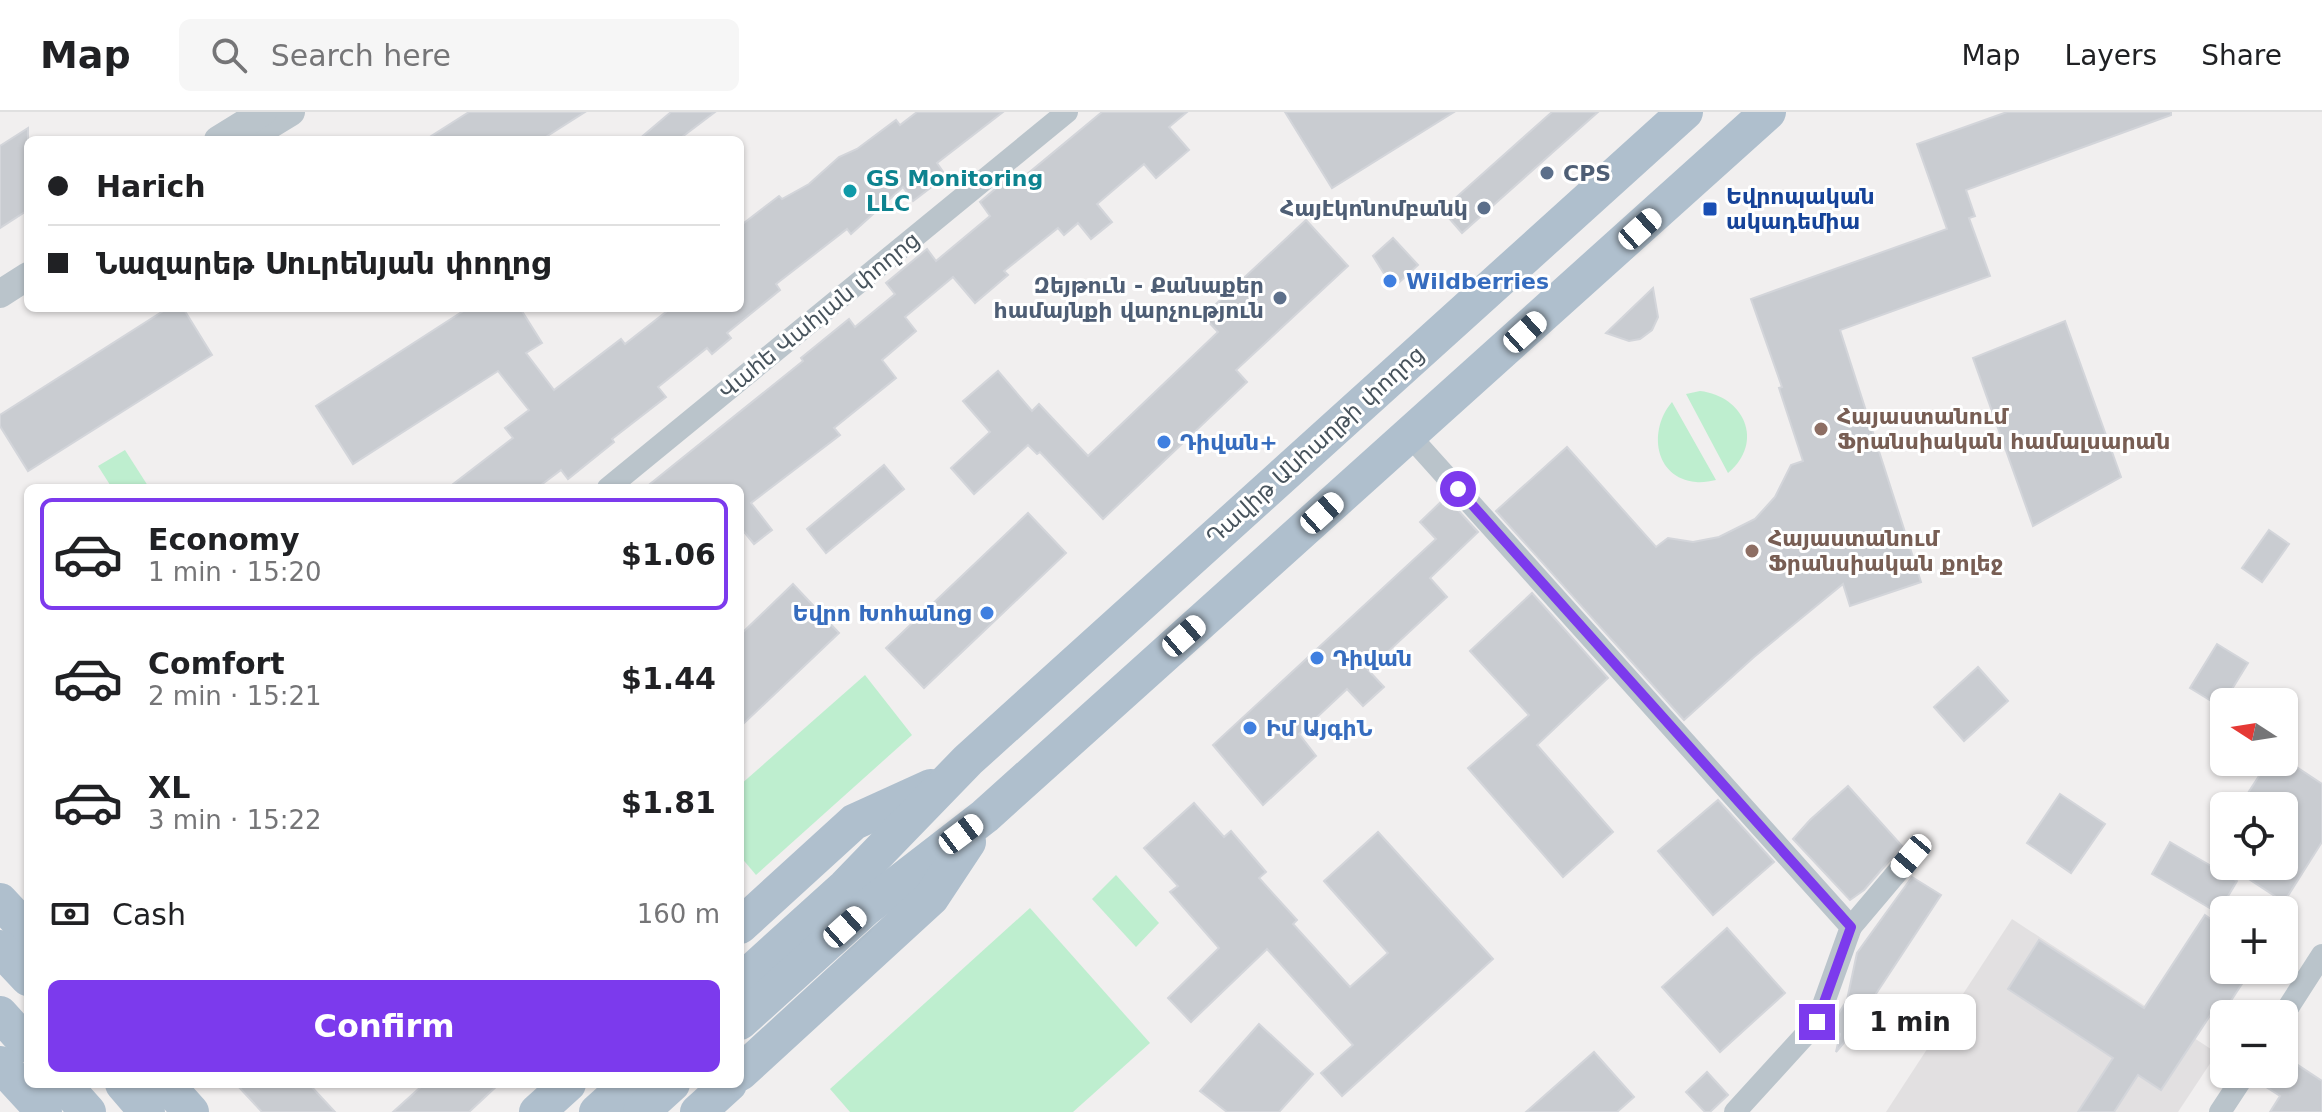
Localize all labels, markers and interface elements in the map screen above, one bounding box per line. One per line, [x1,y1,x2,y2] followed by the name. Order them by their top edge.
[179,19,739,91] search box
[40,33,131,77] text: Map
[207,33,251,77] icon: search
[271,38,451,73] text: Search here
[1961,39,2021,72] text: Map
[2065,39,2157,72] text: Layers
[2201,39,2282,72] text: Share
[1563,161,1611,186] place label: CPS
[1538,164,1556,182] marker: CPS
[866,166,1043,216] place label: GS Monitoring LLC
[96,169,206,204] text: Harich
[841,182,859,200] marker: GS Monitoring LLC
[1726,184,1875,234] place label: Եվրոպական ակադեմիա
[1280,196,1468,221] place label: Հայէկոնոմբանկ
[1475,199,1493,217] marker: Հայէկոնոմբանկ
[1701,200,1719,218] marker: Եվրոպական ակադեմիա
[1614,204,1666,254] car
[714,227,924,404] street label: Վահե Վահյան փողոց
[96,246,550,281] text: Նազարեթ Սուրենյան փողոց
[1406,269,1549,294] place label: Wildberries
[1381,272,1399,290] marker: Wildberries
[994,273,1264,323] place label: Զեյթուն - Քանաքեր համայնքի վարչություն
[1271,289,1289,307] marker: Զեյթուն - Քանաքեր համայնքի վարչություն
[1499,307,1551,357] car
[1202,341,1429,550] street label: Դավիթ Անհաղթի փողոց
[1837,404,2170,454] place label: Հայաստանում Ֆրանսիական համալսարան
[1812,420,1830,438] marker: Հայաստանում Ֆրանսիական համալսարան
[1180,430,1278,455] place label: Դիվան+
[1155,433,1173,451] marker: Դիվան+
[1440,471,1476,507] route start
[1296,488,1348,538] car
[52,518,124,590] icon: car
[148,522,300,557] text: Economy
[1768,526,2003,576] place label: Հայաստանում Ֆրանսիական քոլեջ
[621,537,716,572] text: $1.06
[1743,542,1761,560] marker: Հայաստանում Ֆրանսիական քոլեջ
[148,557,322,587] text: 1 min · 15:20
[792,601,971,626] place label: Եվրո Խոհանոց
[978,604,996,622] marker: Եվրո Խոհանոց
[1158,611,1210,661] car
[52,642,124,714] icon: car
[148,646,285,681] text: Comfort
[1333,646,1412,671] place label: Դիվան
[1308,649,1326,667] marker: Դիվան
[621,661,716,696] text: $1.44
[148,681,322,711] text: 2 min · 15:21
[2210,688,2298,776] north arrow
[2210,688,2298,1088] map controls
[1266,716,1373,741] place label: Իմ ԱյգիՆ
[1241,719,1259,737] marker: Իմ ԱյգիՆ
[52,766,124,838] icon: car
[148,770,190,805] text: XL
[621,785,716,820] text: $1.81
[2210,792,2298,880] button: locate
[148,805,322,835] text: 3 min · 15:22
[935,810,987,858] car
[1886,830,1936,882] car
[48,892,92,936] icon: cash
[2210,896,2298,984] button: +
[112,897,186,932] text: Cash
[637,899,720,929] text: 160 m
[819,902,871,952] car
[48,980,720,1072] button: Confirm
[1845,994,1977,1050] callout: 1 min
[2210,1000,2298,1088] button: −
[1799,1004,1835,1040] route end
[1869,1007,1951,1037] text: 1 min

